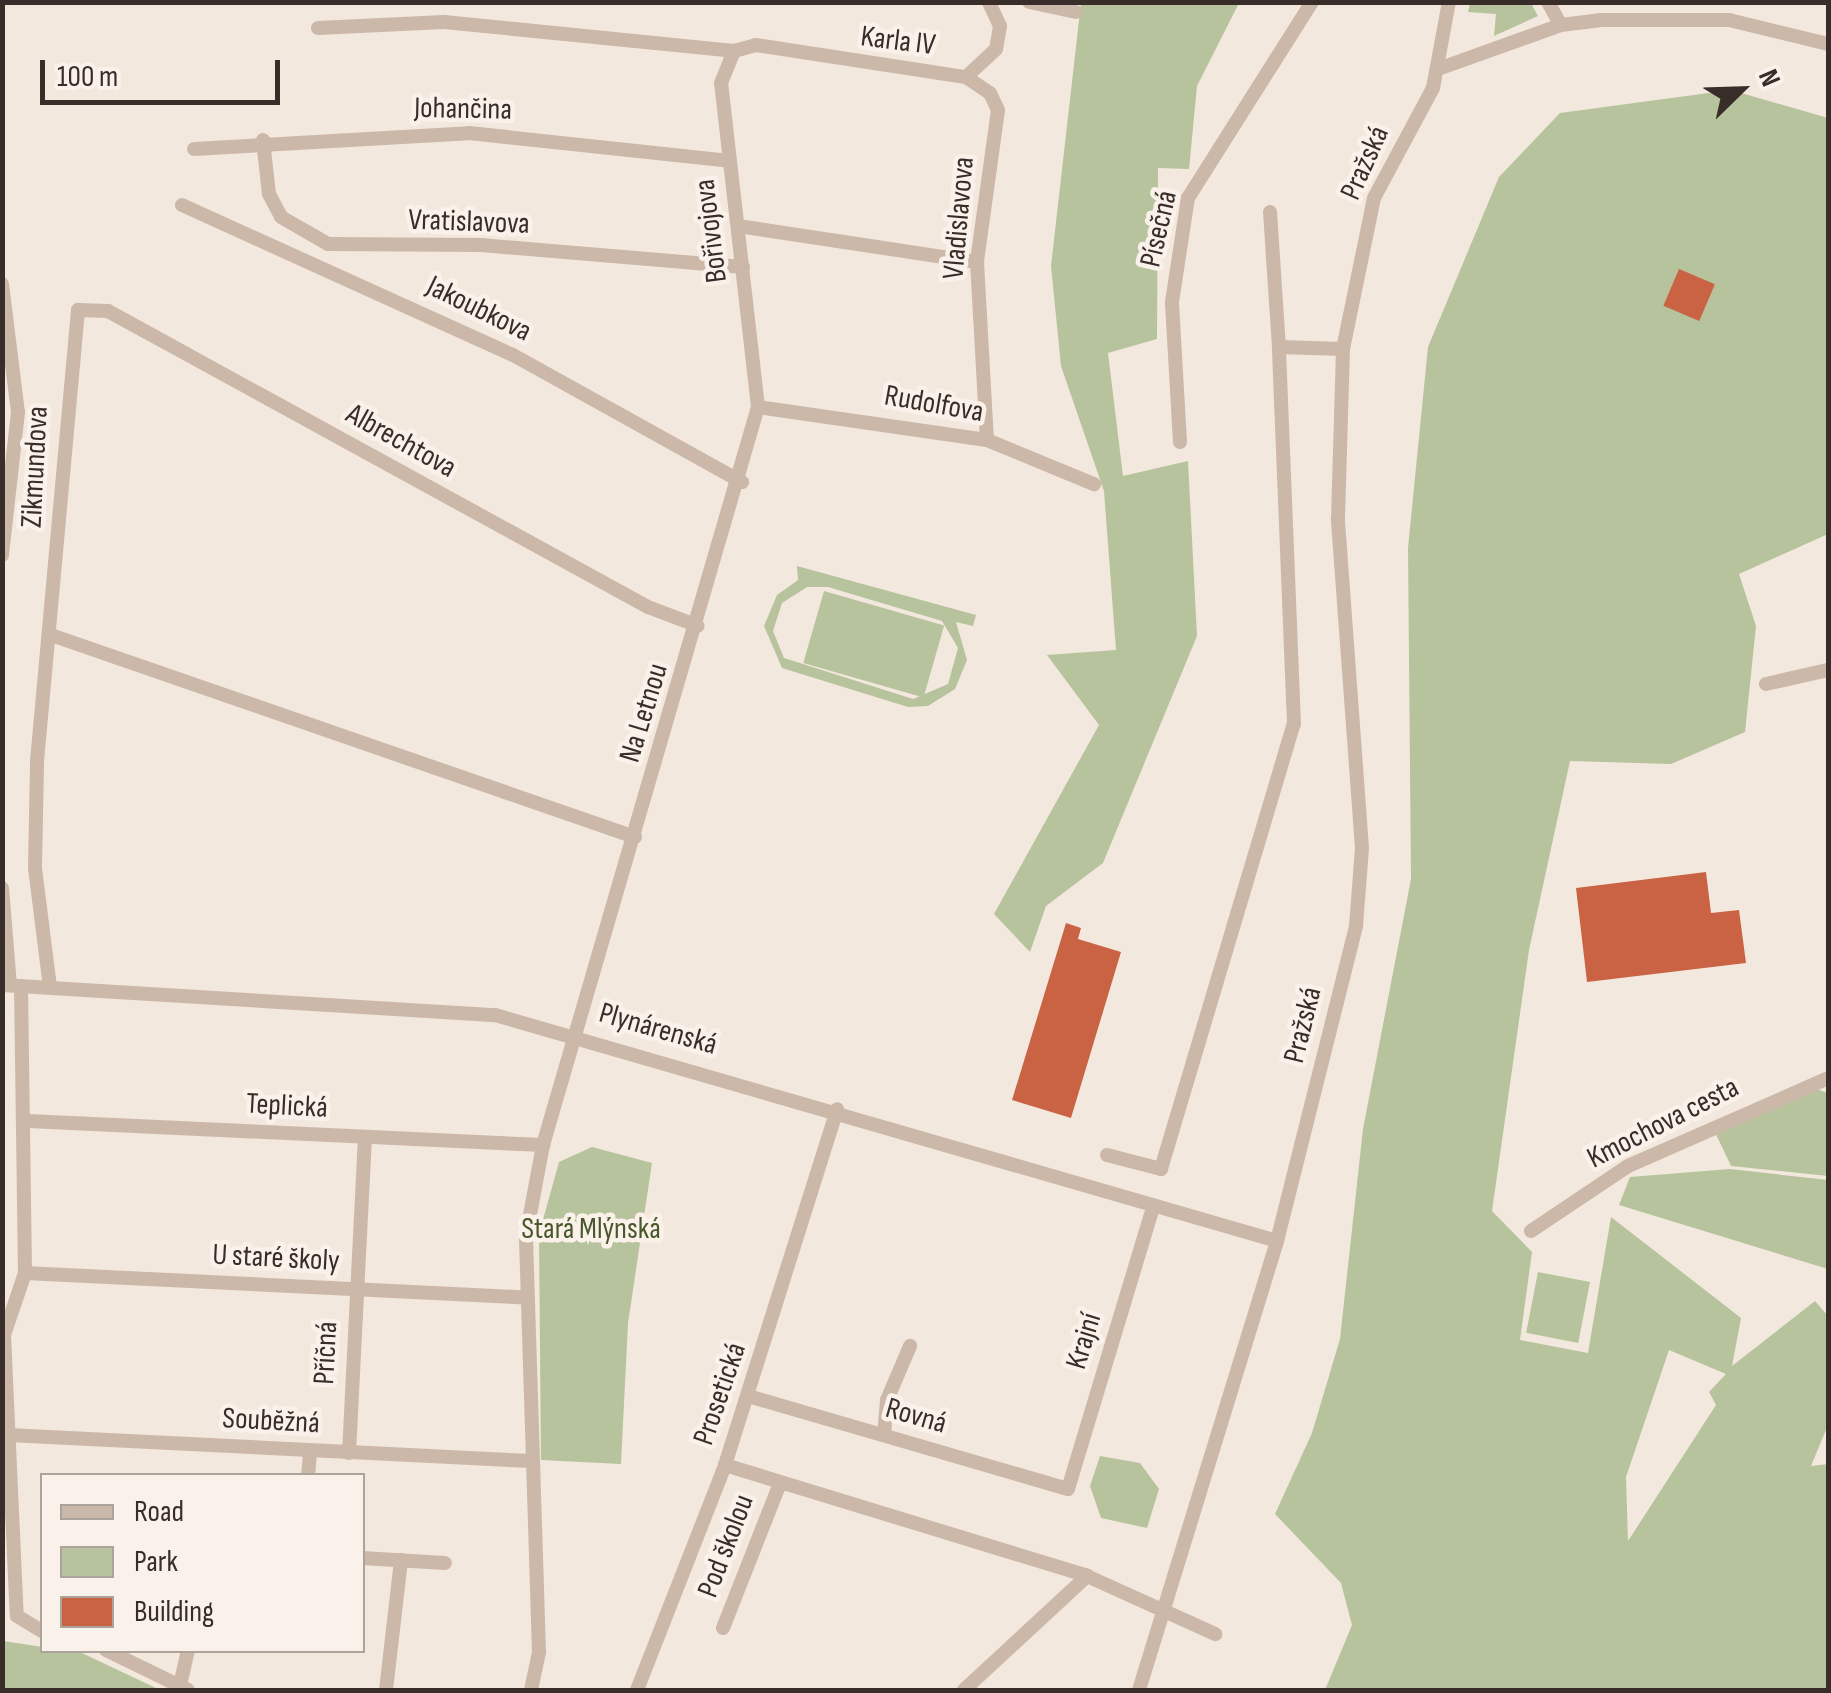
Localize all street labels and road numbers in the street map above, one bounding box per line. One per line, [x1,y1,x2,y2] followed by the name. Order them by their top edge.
[859,19,937,63] street label: Karla IV
[414,90,512,128] street label: Johančina
[1333,121,1397,205] street label: Pražská
[936,155,982,281] street label: Vladislavova
[687,177,735,285] street label: Bořivojova
[1133,187,1185,271] street label: Písečná
[408,202,530,242] street label: Vratislavova
[421,268,537,350] street label: Jakoubkova
[882,378,986,430] street label: Rudolfova
[340,396,462,486] street label: Albrechtova
[14,405,56,529] street label: Zikmundova
[612,659,676,767] street label: Na Letnou
[1276,983,1330,1067] street label: Pražská
[595,995,721,1063] street label: Plynárenská
[1581,1070,1745,1176] street label: Kmochova cesta
[245,1086,329,1126] street label: Teplická
[212,1237,340,1279] street label: U staré školy
[1058,1309,1110,1373] street label: Krajní
[306,1321,346,1385] street label: Příčná
[686,1338,754,1450] street label: Prosetická
[881,1390,951,1442] street label: Rovná
[221,1400,321,1442] street label: Souběžná
[690,1490,762,1602] street label: Pod školou

